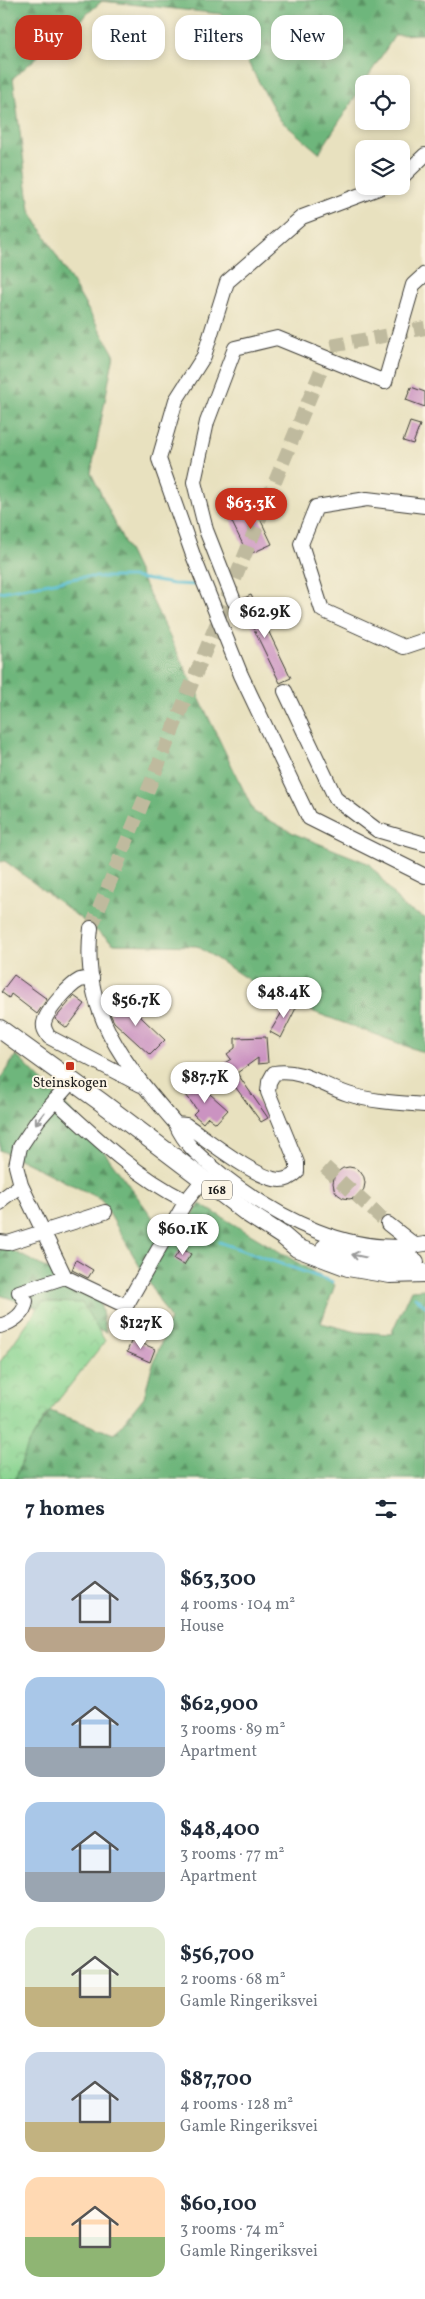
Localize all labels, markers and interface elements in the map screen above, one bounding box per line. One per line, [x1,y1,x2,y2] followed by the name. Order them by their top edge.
[15,15,82,60] chip: Buy
[92,15,165,60] chip: Rent
[175,15,261,60] chip: Filters
[271,15,343,60] chip: New
[355,75,410,195] map controls
[355,75,410,130] button: locate
[355,140,410,195] button: layers
[210,488,292,530] pin: $63.3K
[226,493,276,515] text: $63.3K
[224,596,306,639] pin: $62.9K
[240,602,291,624] text: $62.9K
[243,976,325,1019] pin: $48.4K
[258,982,310,1004] text: $48.4K
[95,984,177,1027] pin: $56.7K
[112,990,160,1012] text: $56.7K
[64,1060,76,1072] marker: Steinskogen
[164,1062,246,1104] pin: $87.7K
[182,1067,229,1089] text: $87.7K
[33,1074,107,1093] place label: Steinskogen
[35,1111,46,1124] one-way arrow
[202,1180,232,1200] road number: 168
[142,1214,224,1256] pin: $60.1K
[158,1219,208,1241] text: $60.1K
[352,1251,368,1261] one-way arrow
[106,1308,176,1350] pin: $127K
[120,1313,162,1335] text: $127K
[25,1495,105,1524] text: 7 homes
[372,1495,400,1523] icon: filters
[180,1565,256,1594] text: $63,300
[65,1572,125,1632] icon: home
[180,1594,295,1616] text: 4 rooms · 104 m²
[180,1616,224,1638] text: House
[180,1690,258,1719] text: $62,900
[65,1697,125,1757] icon: home
[180,1719,285,1741] text: 3 rooms · 89 m²
[180,1741,257,1763] text: Apartment
[180,1815,260,1844] text: $48,400
[65,1822,125,1882] icon: home
[180,1844,284,1866] text: 3 rooms · 77 m²
[180,1866,257,1888] text: Apartment
[180,1940,254,1969] text: $56,700
[65,1947,125,2007] icon: home
[180,1969,286,1991] text: 2 rooms · 68 m²
[180,1991,318,2013] text: Gamle Ringeriksvei
[180,2065,252,2094] text: $87,700
[65,2072,125,2132] icon: home
[180,2094,293,2116] text: 4 rooms · 128 m²
[180,2116,318,2138] text: Gamle Ringeriksvei
[180,2190,257,2219] text: $60,100
[65,2197,125,2257] icon: home
[180,2219,285,2241] text: 3 rooms · 74 m²
[180,2241,318,2263] text: Gamle Ringeriksvei

